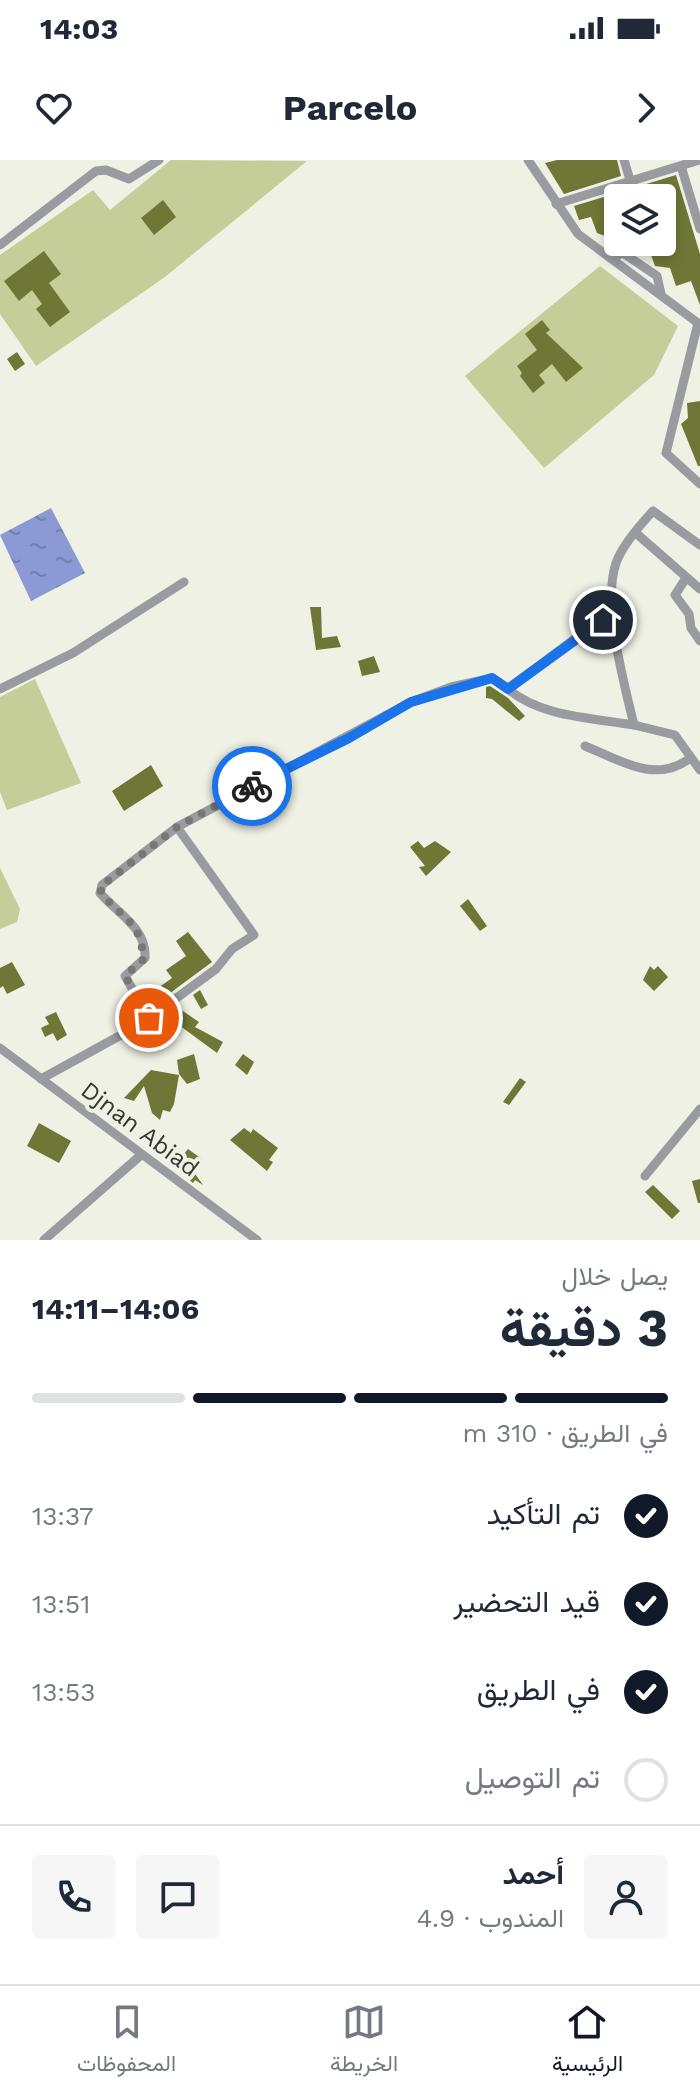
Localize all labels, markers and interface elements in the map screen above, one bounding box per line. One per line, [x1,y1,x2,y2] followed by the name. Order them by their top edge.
[40,11,118,46] text: 14:03
[32,86,76,130] icon: heart
[624,86,668,130] icon: forward
[283,87,417,129] text: Parcelo
[604,184,676,256] map controls
[604,184,676,256] button: layers
[569,586,637,654] pin
[581,598,625,642] icon: home
[212,746,292,826] courier
[230,764,274,808] icon: bike
[115,984,183,1052] pin
[127,996,171,1040] icon: bag
[76,1076,204,1182] street label: Djnan Abiad
[562,1261,668,1291] text: يصل خلال
[32,1291,199,1326] text: 14:06–14:11
[500,1298,668,1359] text: 3 دقيقة
[462,1418,668,1448] text: في الطريق · 310 m
[624,1494,668,1538] icon: check
[486,1496,600,1531] text: تم التأكيد
[32,1501,94,1531] text: 13:37
[624,1582,668,1626] icon: check
[453,1584,600,1619] text: قيد التحضير
[32,1589,90,1619] text: 13:51
[624,1670,668,1714] icon: check
[477,1672,600,1707] text: في الطريق
[32,1677,95,1707] text: 13:53
[465,1760,600,1795] text: تم التوصيل
[32,1855,116,1939] button: phone
[136,1855,220,1939] button: chat
[584,1855,668,1939] button: person
[502,1856,564,1891] text: أحمد
[417,1903,564,1933] text: المندوب · 4.9
[77,2000,176,2083] tab: المحفوظات
[330,2000,398,2083] tab: الخريطة
[552,2000,623,2083] tab: الرئيسية

